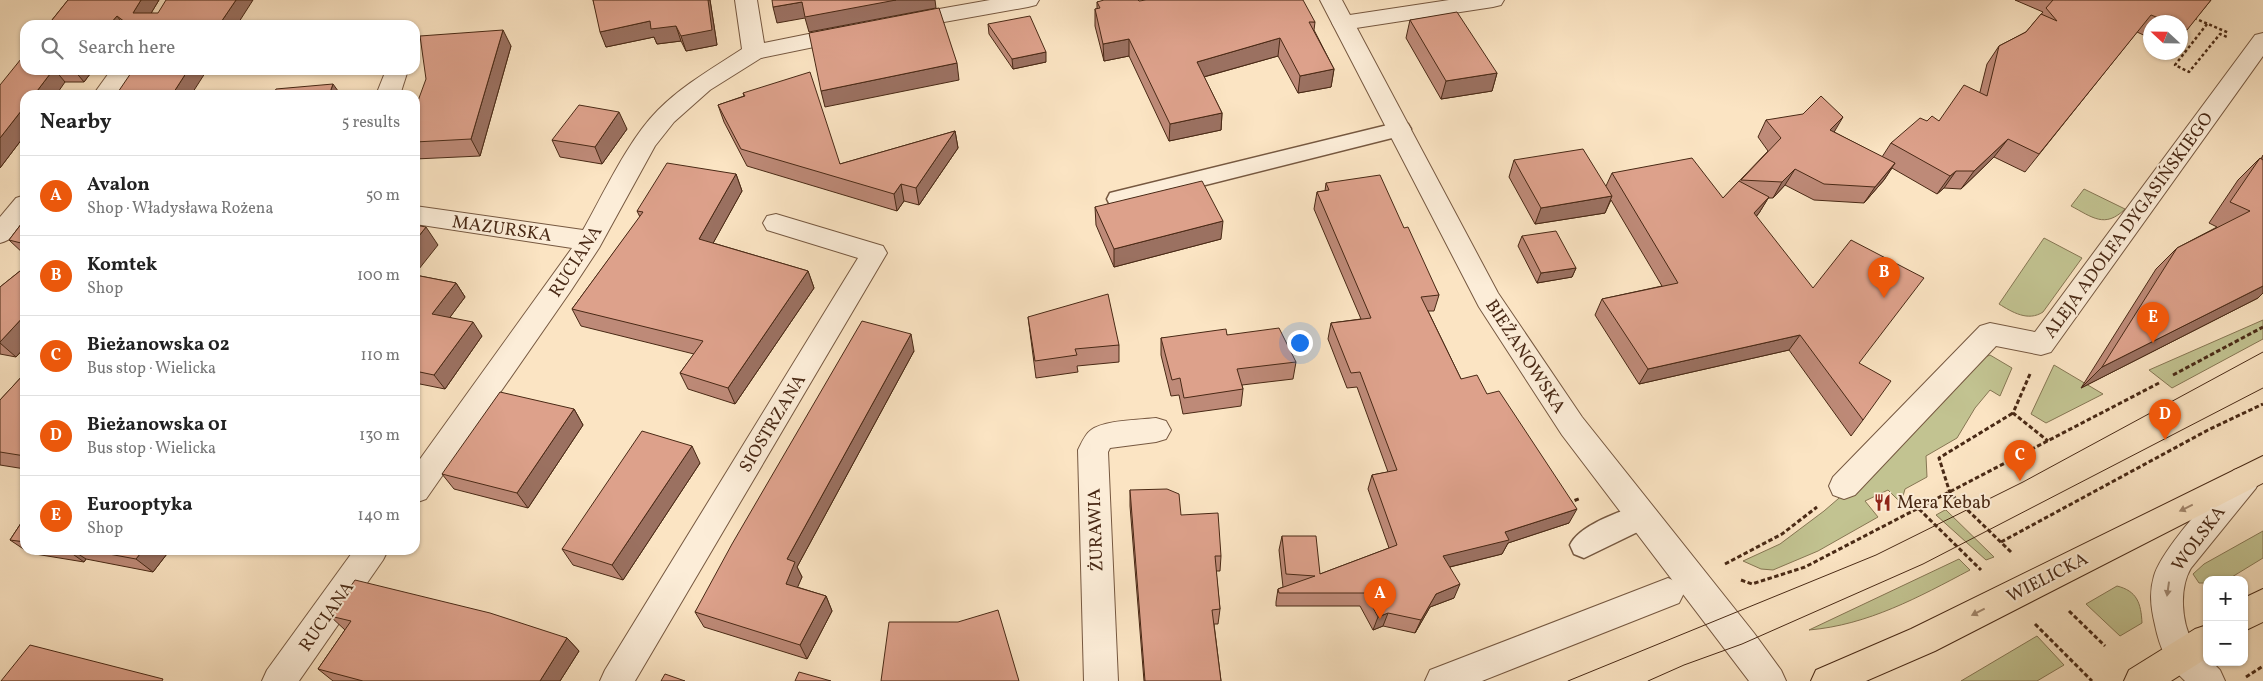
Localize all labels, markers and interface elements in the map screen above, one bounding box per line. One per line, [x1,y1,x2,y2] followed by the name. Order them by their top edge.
[2143,15,2188,60] north arrow
[20,20,420,75] search box
[38,34,66,62] icon: search
[78,35,175,61] text: Search here
[40,108,111,137] text: Nearby
[2039,108,2217,342] street label: ALEJA ADOLFA DYGASIŃSKIEGO
[342,112,400,134] text: 5 results
[87,172,150,198] text: Avalon
[50,185,62,207] text: A
[366,185,400,207] text: 50 m
[87,198,273,220] text: Shop · Władysława Rożena
[451,210,553,249] street label: MAZURSKA
[544,221,609,303] street label: RUCIANA
[87,252,157,278] text: Komtek
[1868,257,1900,298] pin: B
[51,265,61,287] text: B
[357,265,400,287] text: 100 m
[87,278,123,300] text: Shop
[1479,295,1571,419] street label: BIEŻANOWSKA
[2137,302,2169,343] pin: E
[1287,330,1313,356] your location
[87,332,230,358] text: Bieżanowska 02
[51,345,61,367] text: C
[361,345,400,367] text: 110 m
[87,358,216,380] text: Bus stop · Wielicka
[734,370,813,478] street label: SIOSTRZANA
[2149,399,2181,440] pin: D
[87,412,227,438] text: Bieżanowska 01
[50,425,62,447] text: D
[359,425,400,447] text: 130 m
[87,438,216,460] text: Bus stop · Wielicka
[2004,440,2036,481] pin: C
[1083,487,1110,572] street label: ŻURAWIA
[1897,491,1991,516] place label: Mera Kebab
[87,492,193,518] text: Eurooptyka
[1873,492,1893,512] restaurant icon: Mera Kebab
[2166,501,2232,577] street label: WOLSKA
[51,505,61,527] text: E
[358,505,400,527] text: 140 m
[2179,505,2193,513] one-way arrow
[87,518,123,540] text: Shop
[2003,547,2093,610] street label: WIELICKA
[294,576,361,657] street label: RUCIANA
[2203,576,2248,666] map controls
[2203,576,2248,621] button: +
[1364,578,1396,619] pin: A
[2163,581,2171,597] one-way arrow
[1971,608,1985,616] one-way arrow
[2203,621,2248,666] button: −

